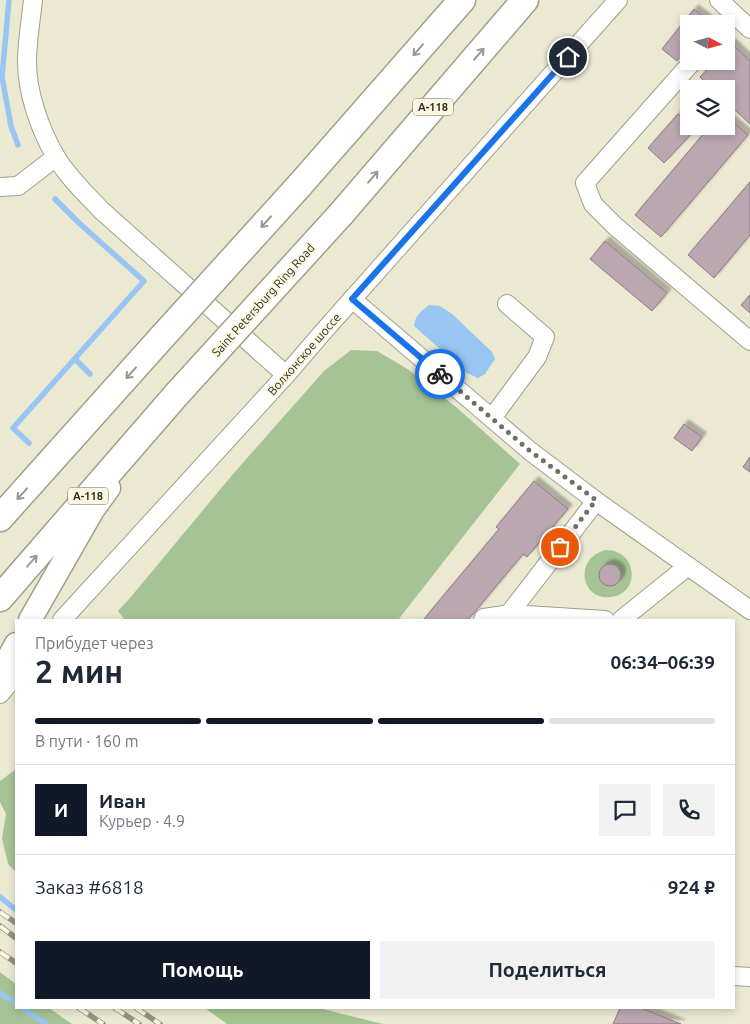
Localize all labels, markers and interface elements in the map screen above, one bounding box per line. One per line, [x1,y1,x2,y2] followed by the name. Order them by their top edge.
[680,15,735,70] north arrow
[680,15,735,135] map controls
[547,36,589,78] pin
[412,43,424,56] one-way arrow
[554,43,582,71] icon: home
[473,47,485,60] one-way arrow
[680,80,735,135] button: layers
[413,98,453,115] road number: А-118
[367,171,378,184] one-way arrow
[260,216,272,229] one-way arrow
[209,241,317,359] street label: Saint Petersburg Ring Road
[265,310,343,398] street label: Волхонское шоссе
[415,349,465,399] courier
[426,360,454,388] icon: bike
[125,366,137,379] one-way arrow
[16,487,28,500] one-way arrow
[68,488,108,504] road number: А-118
[539,526,581,568] pin
[546,533,574,561] icon: bag
[26,555,38,568] one-way arrow
[35,634,154,652] text: Прибудет через
[610,651,715,673] text: 06:34–06:39
[35,653,123,689] text: 2 мин
[35,732,138,750] text: В пути · 160 m
[599,784,651,836] button: chat
[663,784,715,836] button: phone
[99,790,146,812] text: Иван
[54,799,68,821] text: И
[99,812,185,830] text: Курьер · 4.9
[35,876,144,898] text: Заказ #6818
[668,876,715,898] text: 924 ₽
[35,941,370,999] button: Помощь
[380,941,715,999] button: Поделиться

